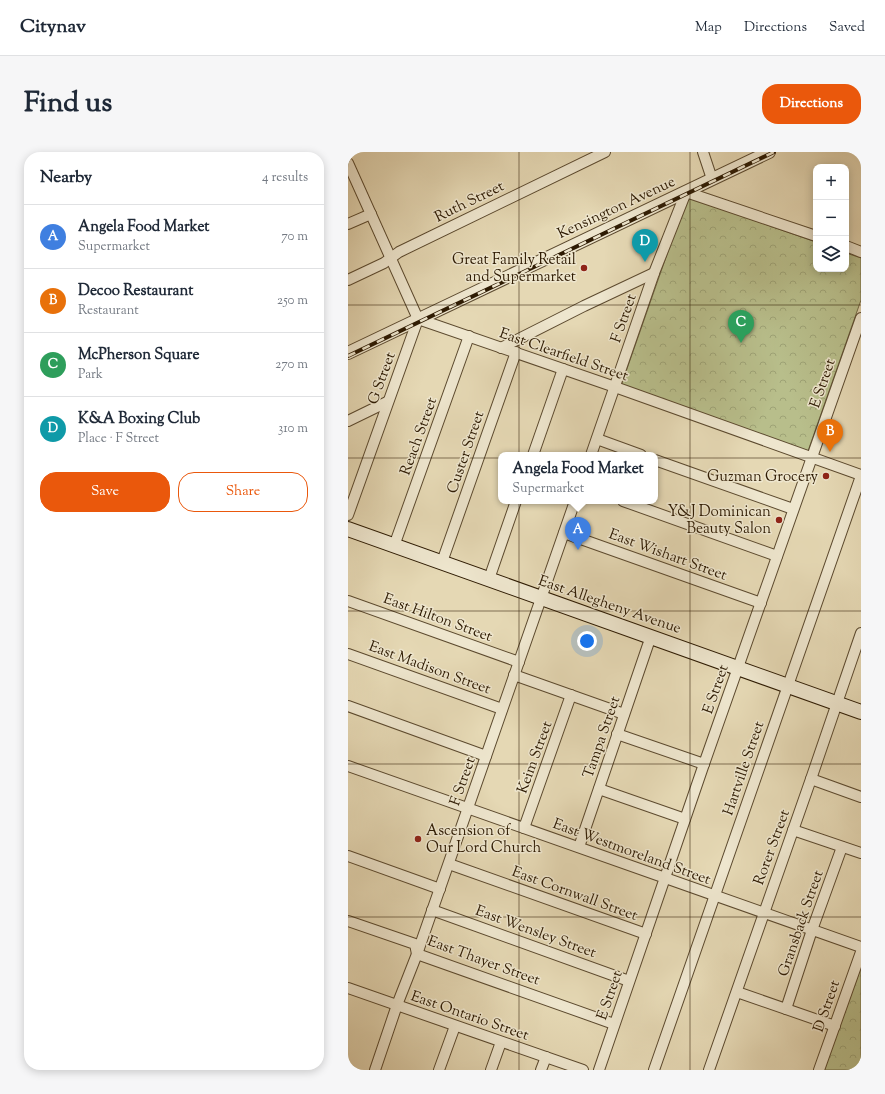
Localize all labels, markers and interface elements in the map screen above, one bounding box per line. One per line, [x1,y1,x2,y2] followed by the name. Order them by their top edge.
[20,14,86,41] text: Citynav
[695,18,722,38] text: Map
[744,18,807,38] text: Directions
[829,18,865,38] text: Saved
[24,84,112,124] text: Find us
[762,84,861,124] button: Directions
[813,164,849,272] map controls
[813,164,849,200] button: +
[40,166,92,190] text: Nearby
[262,169,308,187] text: 4 results
[554,172,679,245] street label: Kensington Avenue
[431,177,508,228] street label: Ruth Street
[813,200,849,236] button: −
[78,217,210,238] text: Angela Food Market
[48,228,58,246] text: A
[281,228,308,246] text: 70 m
[632,229,658,262] pin: D
[813,236,849,272] button: layers
[78,238,150,256] text: Supermarket
[452,250,576,288] place label: Great Family Retail and Supermarket
[579,263,589,273] marker: Great Family Retail and Supermarket
[78,281,193,302] text: Decoo Restaurant
[606,291,643,346] street label: F Street
[49,292,57,310] text: B
[277,292,308,310] text: 250 m
[78,302,139,320] text: Restaurant
[728,310,754,343] pin: C
[496,323,631,387] street label: East Clearfield Street
[78,345,199,366] text: McPherson Square
[363,349,402,408] street label: G Street
[48,356,58,374] text: C
[275,356,308,374] text: 270 m
[805,356,842,411] street label: E Street
[78,366,103,384] text: Park
[396,395,443,478] street label: Reach Street
[442,408,490,497] street label: Custer Street
[78,409,200,430] text: K&A Boxing Club
[817,419,843,452] pin: B
[48,420,58,438] text: D
[278,420,308,438] text: 310 m
[78,430,159,448] text: Place · F Street
[498,452,658,504] popup
[512,459,644,480] text: Angela Food Market
[707,467,819,488] place label: Guzman Grocery
[821,471,831,481] marker: Guzman Grocery
[40,472,170,512] button: Save
[178,472,308,512] button: Share
[512,480,584,498] text: Supermarket
[668,502,771,540] place label: Y&J Dominican Beauty Salon
[774,515,784,525] marker: Y&J Dominican Beauty Salon
[565,517,591,550] pin: A
[605,524,729,587] street label: East Wishart Street
[535,571,684,640] street label: East Allegheny Avenue
[380,589,495,648] street label: East Hilton Street
[577,631,597,651] your location
[366,637,493,700] street label: East Madison Street
[698,662,735,717] street label: E Street
[579,694,626,781] street label: Tampa Street
[513,718,558,797] street label: Keim Street
[718,718,770,819] street label: Hartville Street
[445,754,482,809] street label: F Street
[749,807,796,888] street label: Rorer Street
[550,814,713,891] street label: East Westmoreland Street
[426,821,542,859] place label: Ascension of Our Lord Church
[413,834,423,844] marker: Ascension of Our Lord Church
[509,862,640,927] street label: East Cornwall Street
[773,868,829,979] street label: Gransback Street
[472,901,599,964] street label: East Wensley Street
[424,931,543,991] street label: East Thayer Street
[592,968,629,1023] street label: E Street
[809,978,846,1035] street label: D Street
[408,986,531,1046] street label: East Ontario Street

